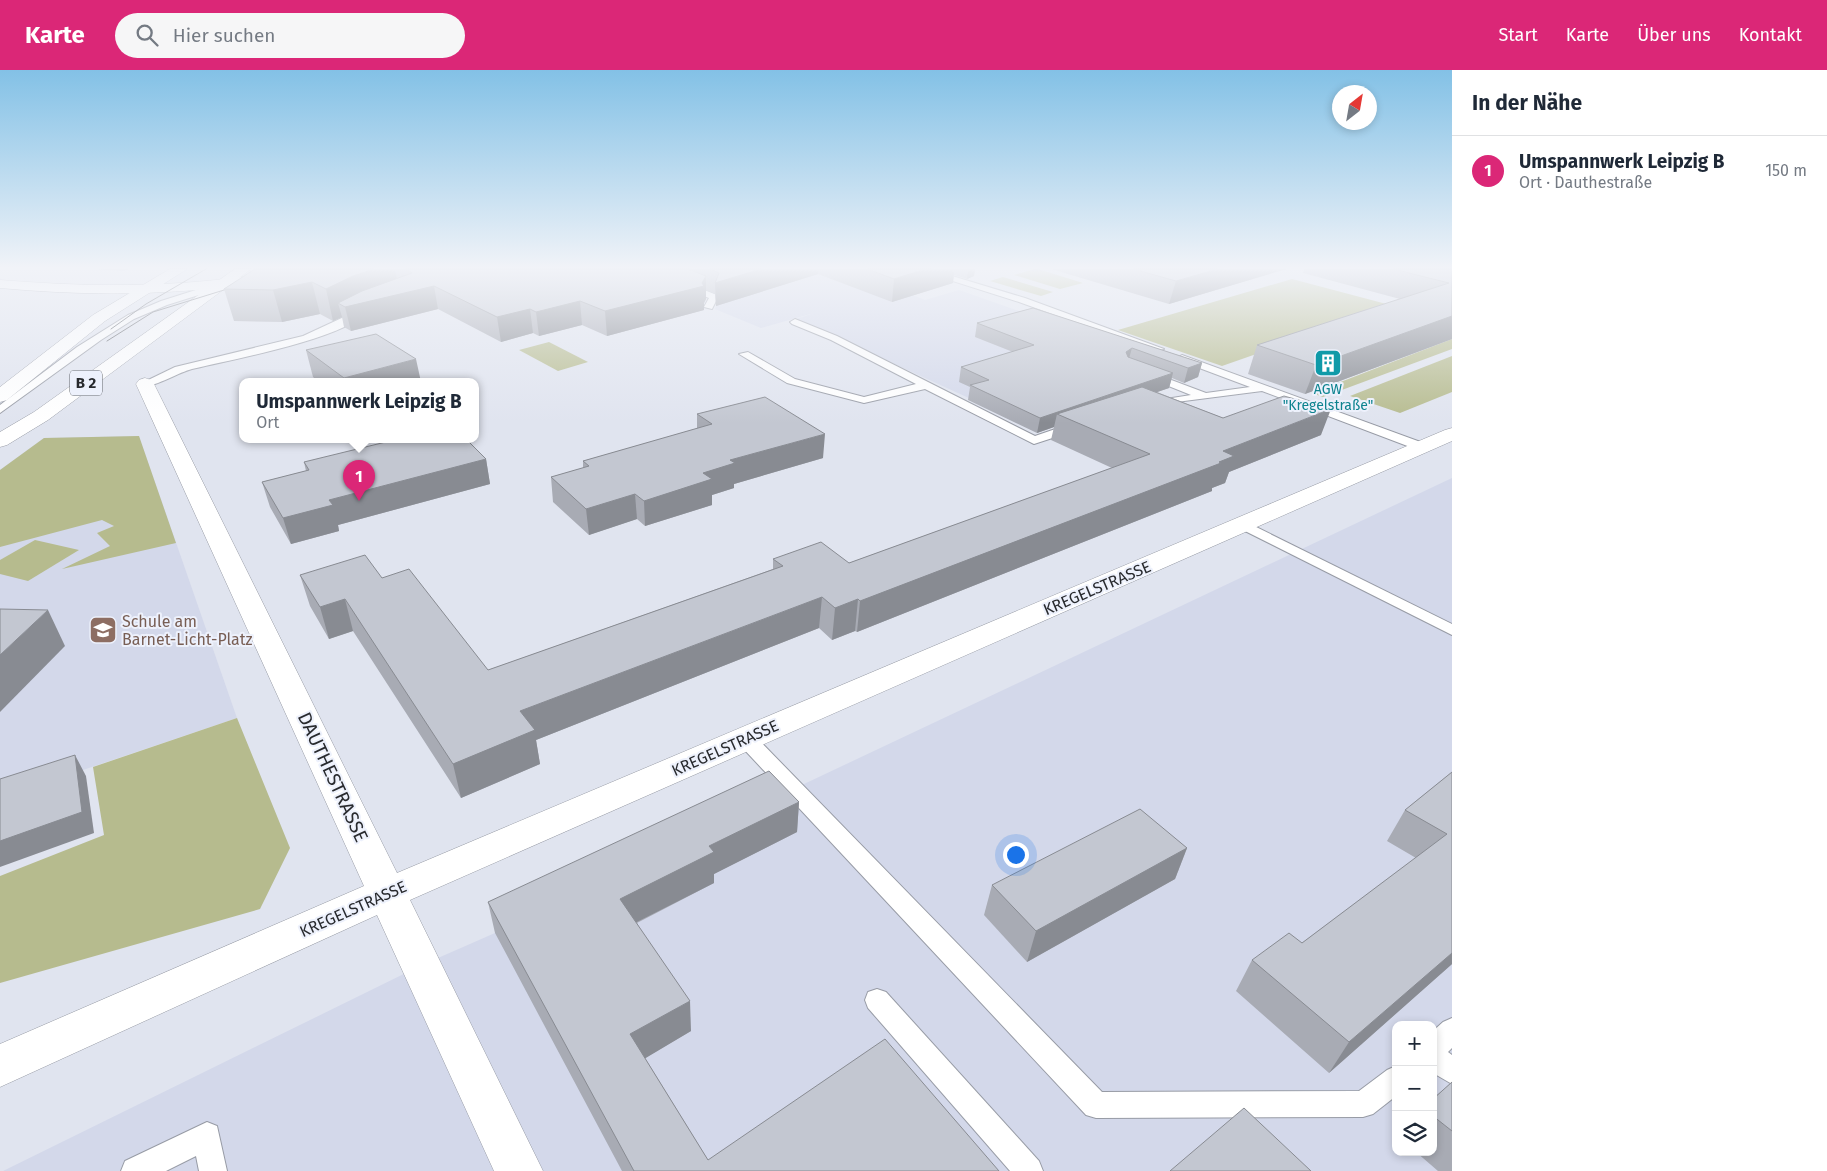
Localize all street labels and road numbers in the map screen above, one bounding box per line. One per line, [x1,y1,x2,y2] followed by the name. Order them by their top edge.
[70,370,102,396] road number: B 2
[1040,557,1154,619] street label: KREGELSTRASSE
[293,708,373,846] street label: DAUTHESTRASSE
[669,716,781,780] street label: KREGELSTRASSE
[297,877,409,941] street label: KREGELSTRASSE

